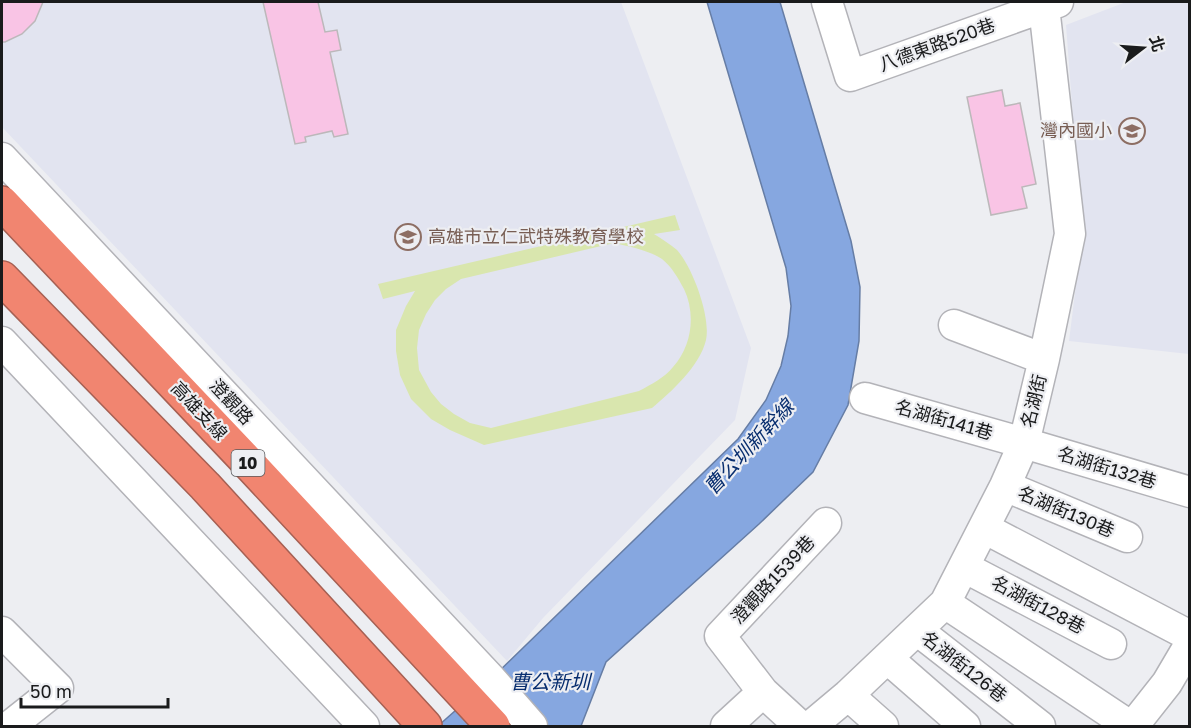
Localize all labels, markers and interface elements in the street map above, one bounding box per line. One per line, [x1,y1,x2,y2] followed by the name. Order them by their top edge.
[876,13,998,75] street label: 八德東路520巷
[1113,18,1173,78] north arrow
[1145,33,1169,54] text: 北
[1117,116,1147,146] school or university icon: 灣內國小
[1040,119,1112,141] place label: 灣內國小
[393,222,423,252] school or university icon: 高雄市立仁武特殊教育學校
[428,225,644,247] place label: 高雄市立仁武特殊教育學校
[1016,372,1050,430] street label: 名湖街
[205,374,258,429] street label: 澄觀路
[167,376,232,444] street label: 高雄支線
[699,393,799,498] water label: 曹公圳新幹線
[893,395,996,443] street label: 名湖街141巷
[1055,442,1159,492] street label: 名湖街132巷
[232,450,264,476] road number: 10
[1015,481,1118,541] street label: 名湖街130巷
[726,531,819,628] street label: 澄觀路1539巷
[988,570,1089,638] street label: 名湖街128巷
[918,626,1012,706] street label: 名湖街126巷
[510,669,593,693] water label: 曹公新圳
[21,671,168,709] scale bar
[30,680,72,702] text: 50 m

